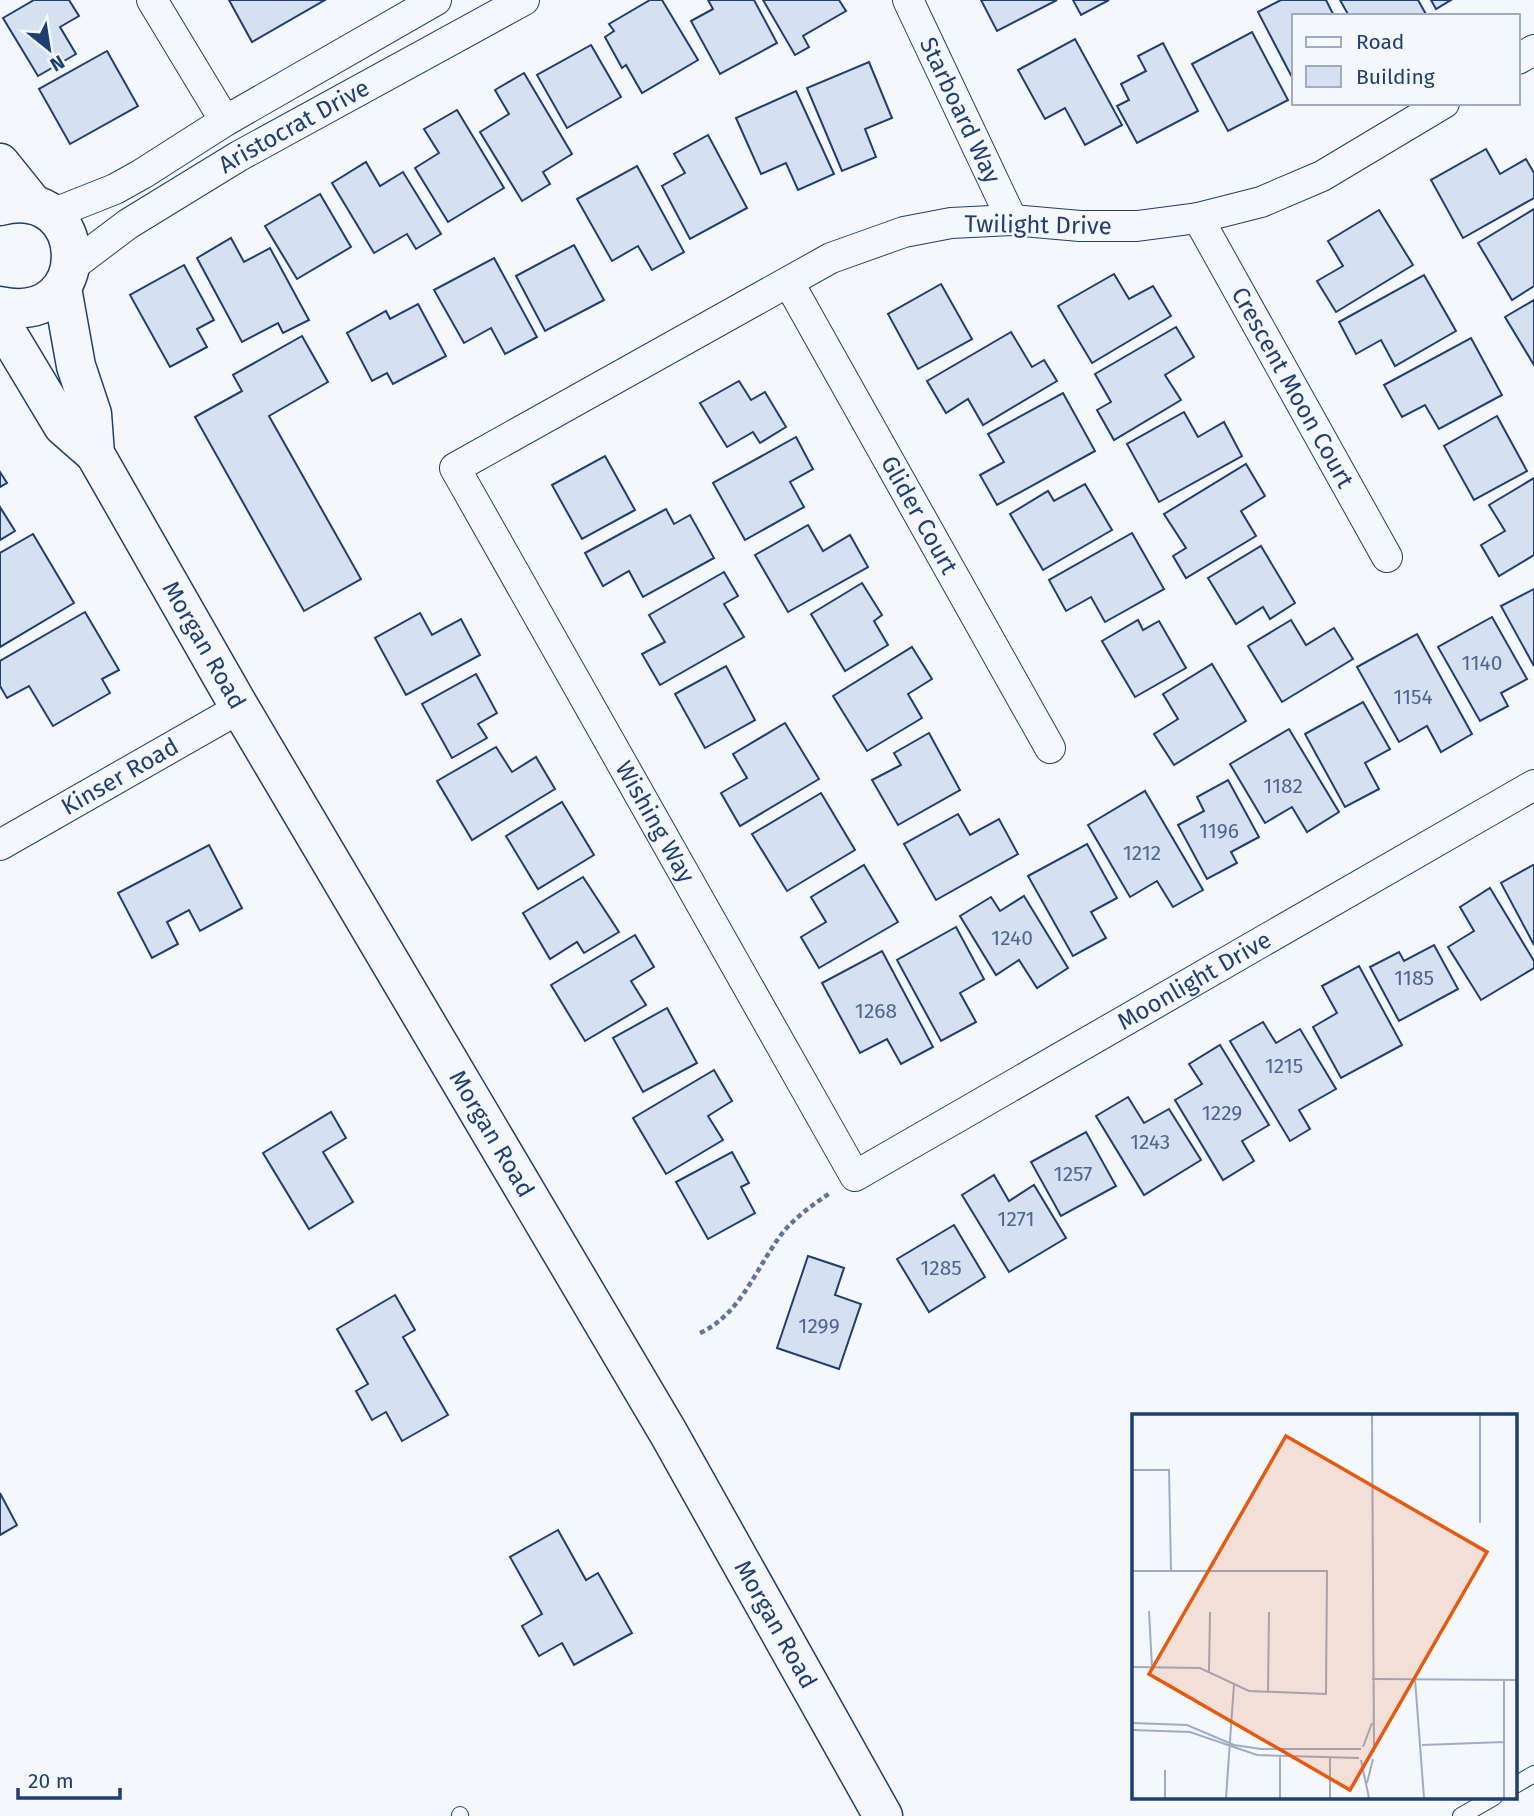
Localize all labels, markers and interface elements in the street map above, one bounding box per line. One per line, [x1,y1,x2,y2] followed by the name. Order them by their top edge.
[14,14,84,84] north arrow
[1292,14,1520,105] legend
[1356,29,1404,55] text: Road
[914,33,1007,188] street label: Starboard Way
[46,50,68,76] text: N
[1356,64,1435,90] text: Building
[213,73,374,179] street label: Aristocrat Drive
[964,210,1112,240] street label: Twilight Drive
[1225,282,1360,493] street label: Crescent Moon Court
[875,451,964,579] street label: Glider Court
[157,576,252,714] street label: Morgan Road
[1462,650,1502,676] house number: 1140
[1393,684,1433,710] house number: 1154
[56,732,183,821] street label: Kinser Road
[610,756,701,888] street label: Wishing Way
[1263,773,1303,799] house number: 1182
[1199,818,1239,844] house number: 1196
[1123,840,1161,866] house number: 1212
[991,925,1033,951] house number: 1240
[1112,925,1276,1036] street label: Moonlight Drive
[1394,965,1434,991] house number: 1185
[855,998,897,1024] house number: 1268
[1265,1053,1303,1079] house number: 1215
[443,1065,540,1202] street label: Morgan Road
[1202,1100,1242,1126] house number: 1229
[1130,1129,1170,1155] house number: 1243
[1054,1161,1092,1187] house number: 1257
[997,1206,1035,1232] house number: 1271
[920,1255,962,1281] house number: 1285
[798,1313,840,1339] house number: 1299
[1132,1414,1516,1798] inset map
[729,1555,823,1693] street label: Morgan Road
[18,1756,119,1800] scale bar
[28,1768,74,1794] text: 20 m

